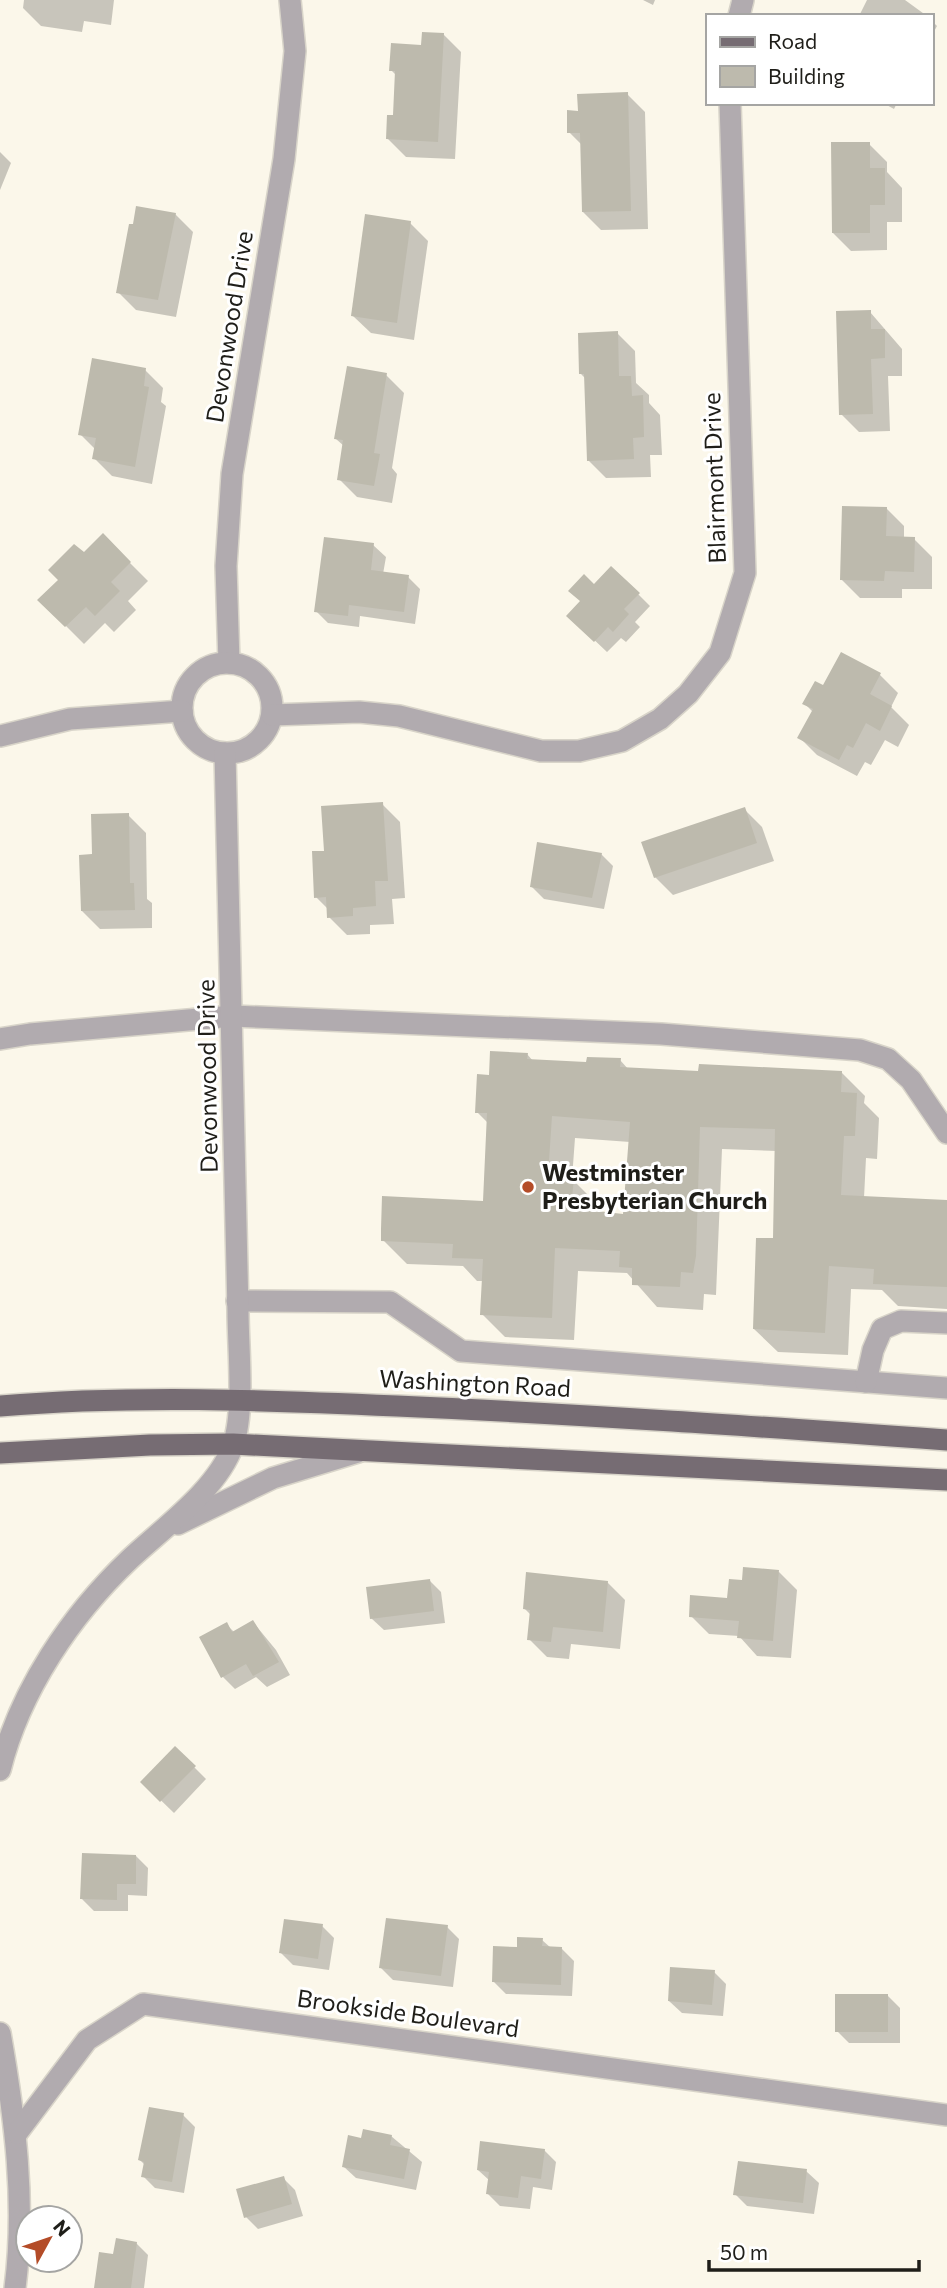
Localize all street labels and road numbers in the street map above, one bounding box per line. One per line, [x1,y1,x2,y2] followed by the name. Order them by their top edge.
[199,229,258,425] street label: Devonwood Drive
[696,392,731,564] street label: Blairmont Drive
[190,979,223,1173] street label: Devonwood Drive
[379,1363,572,1402] street label: Washington Road
[295,1983,521,2042] street label: Brookside Boulevard

